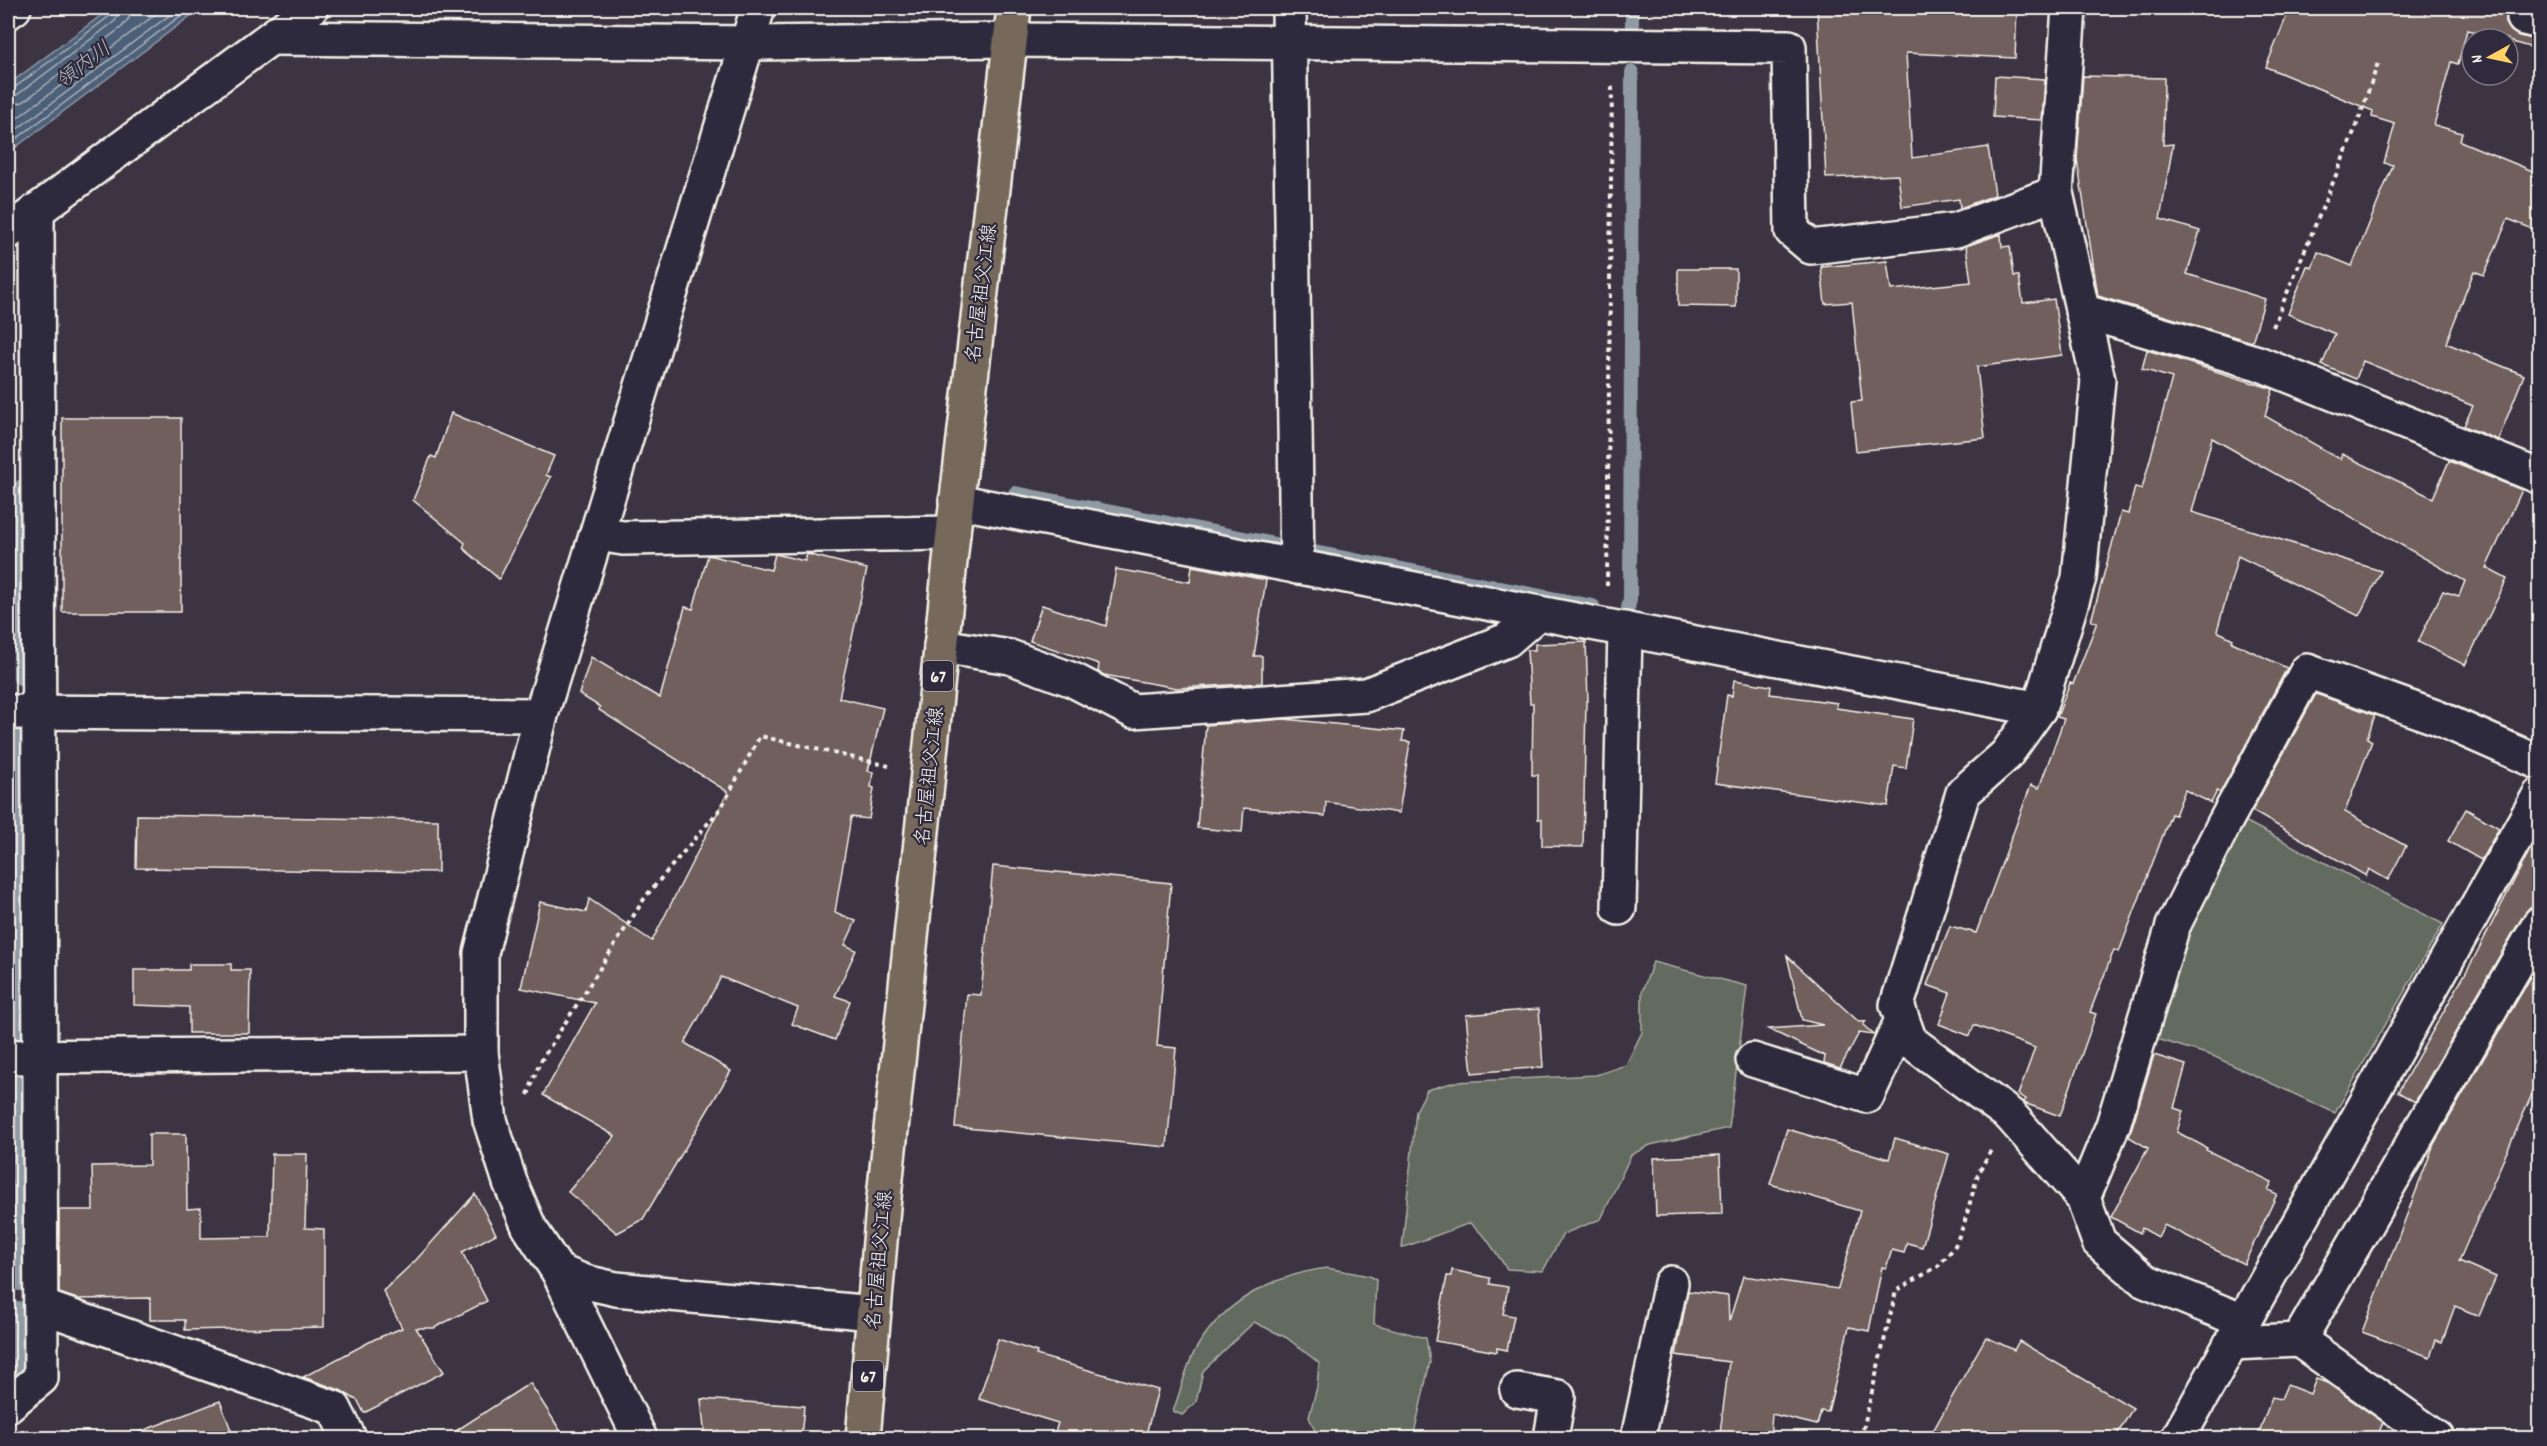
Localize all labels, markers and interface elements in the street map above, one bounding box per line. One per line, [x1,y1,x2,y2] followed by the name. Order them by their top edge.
[2460,27,2520,87] north arrow
[51,35,119,97] water label: 領内川
[2466,53,2490,64] text: N
[961,222,1005,365] street label: 名古屋祖父江線
[923,661,953,691] road number: 67
[910,705,952,847] street label: 名古屋祖父江線
[861,1189,901,1331] street label: 名古屋祖父江線
[853,1361,883,1391] road number: 67

